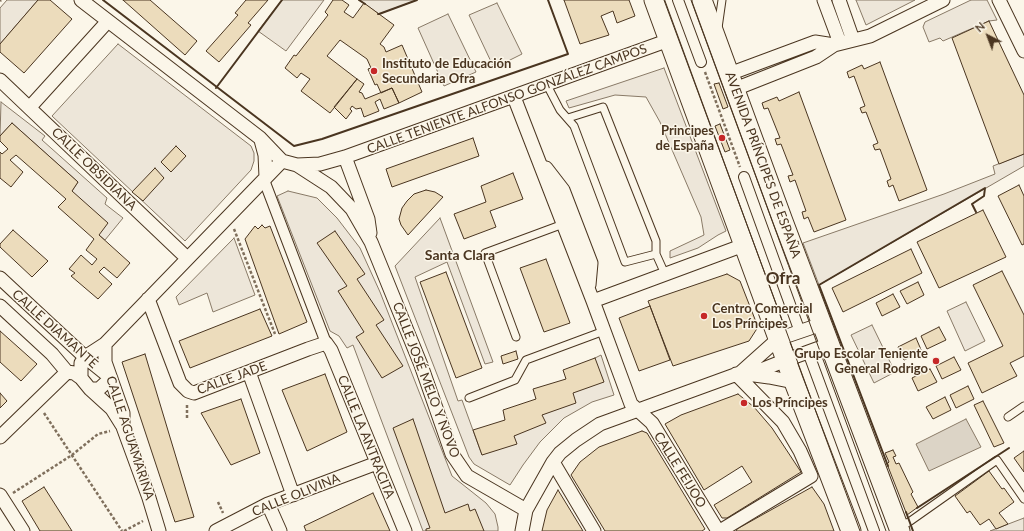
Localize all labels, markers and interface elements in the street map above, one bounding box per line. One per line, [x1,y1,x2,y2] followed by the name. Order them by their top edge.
[968,16,1008,56] north arrow
[972,19,987,34] text: N
[365,41,649,157] street label: CALLE TENIENTE ALFONSO GONZÁLEZ CAMPOS
[382,56,511,87] place label: Instituto de Educación Secundaria Ofra
[369,66,379,76] marker: Instituto de Educación Secundaria Ofra
[722,70,804,260] street label: AVENIDA PRÍNCIPES DE ESPAÑA
[656,123,714,154] place label: Principes de España
[48,124,140,214] street label: CALLE OBSIDIANA
[717,133,727,143] marker: Principes de España
[425,247,495,263] district label: Santa Clara
[766,269,800,289] district label: Ofra
[9,286,101,372] street label: CALLE DIAMANTE
[389,300,463,460] street label: CALLE JOSÉ MELO Y NOVO
[712,301,813,332] place label: Centro Comercial Los Príncipes
[699,311,709,321] marker: Centro Comercial Los Príncipes
[794,346,928,377] place label: Grupo Escolar Teniente General Rodrigo
[931,356,941,366] marker: Grupo Escolar Teniente General Rodrigo
[195,358,269,398] street label: CALLE JADE
[334,373,398,501] street label: CALLE LA ANTRACITA
[103,374,157,502] street label: CALLE AGUAMARINA
[752,395,828,411] place label: Los Príncipes
[739,398,749,408] marker: Los Príncipes
[650,429,710,511] street label: CALLE FEIJOO
[250,470,342,520] street label: CALLE OLIVINA

